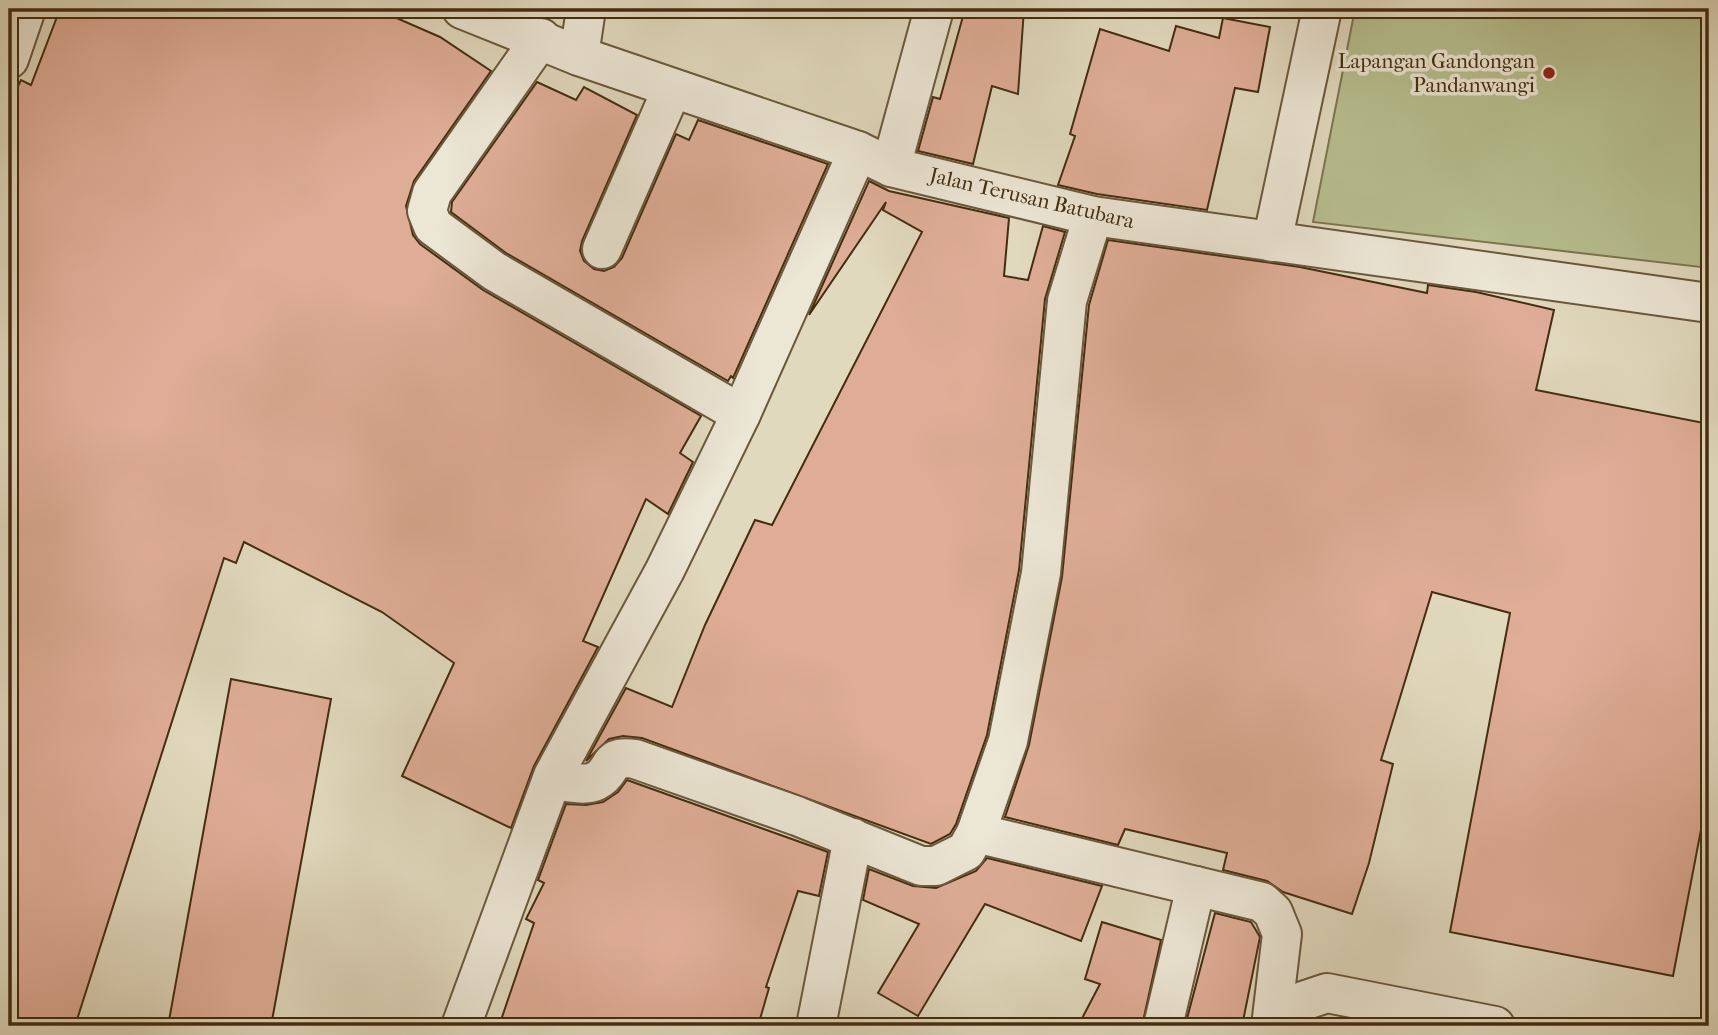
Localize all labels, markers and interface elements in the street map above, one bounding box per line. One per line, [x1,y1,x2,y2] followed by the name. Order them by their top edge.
[1338,49,1535,97] place label: Lapangan Gandongan Pandanwangi
[1541,65,1557,81] marker: Lapangan Gandongan Pandanwangi
[925,162,1137,233] street label: Jalan Terusan Batubara

